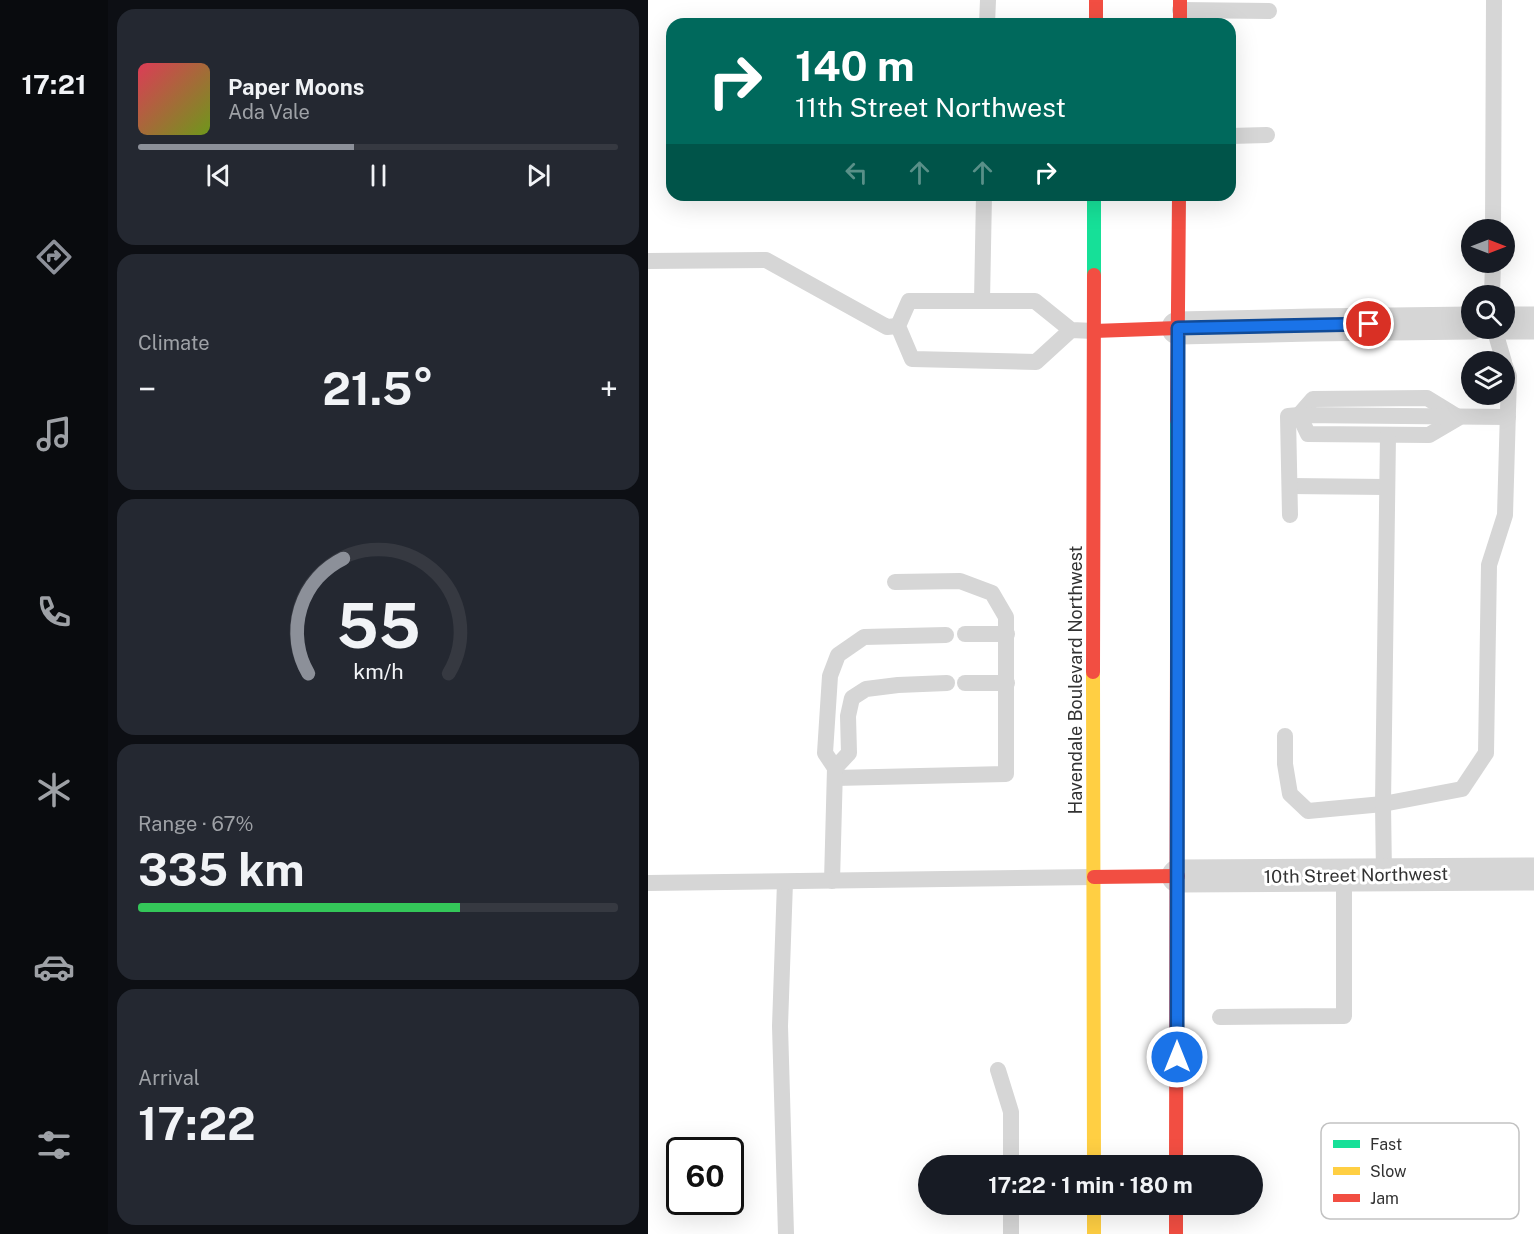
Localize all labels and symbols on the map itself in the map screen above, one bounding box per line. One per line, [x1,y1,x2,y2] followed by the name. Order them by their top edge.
[1461,219,1515,273] north arrow
[1343,298,1394,349] pin
[1065,545,1086,815] street label: Havendale Boulevard Northwest
[1264,863,1448,887] street label: 10th Street Northwest
[1145,1025,1209,1089] position arrow
[1321,1123,1519,1219] legend
[1370,1135,1402,1154] text: Fast
[666,1137,744,1215] speed limit sign: 60
[1370,1162,1407,1181] text: Slow
[1370,1189,1399,1208] text: Jam

